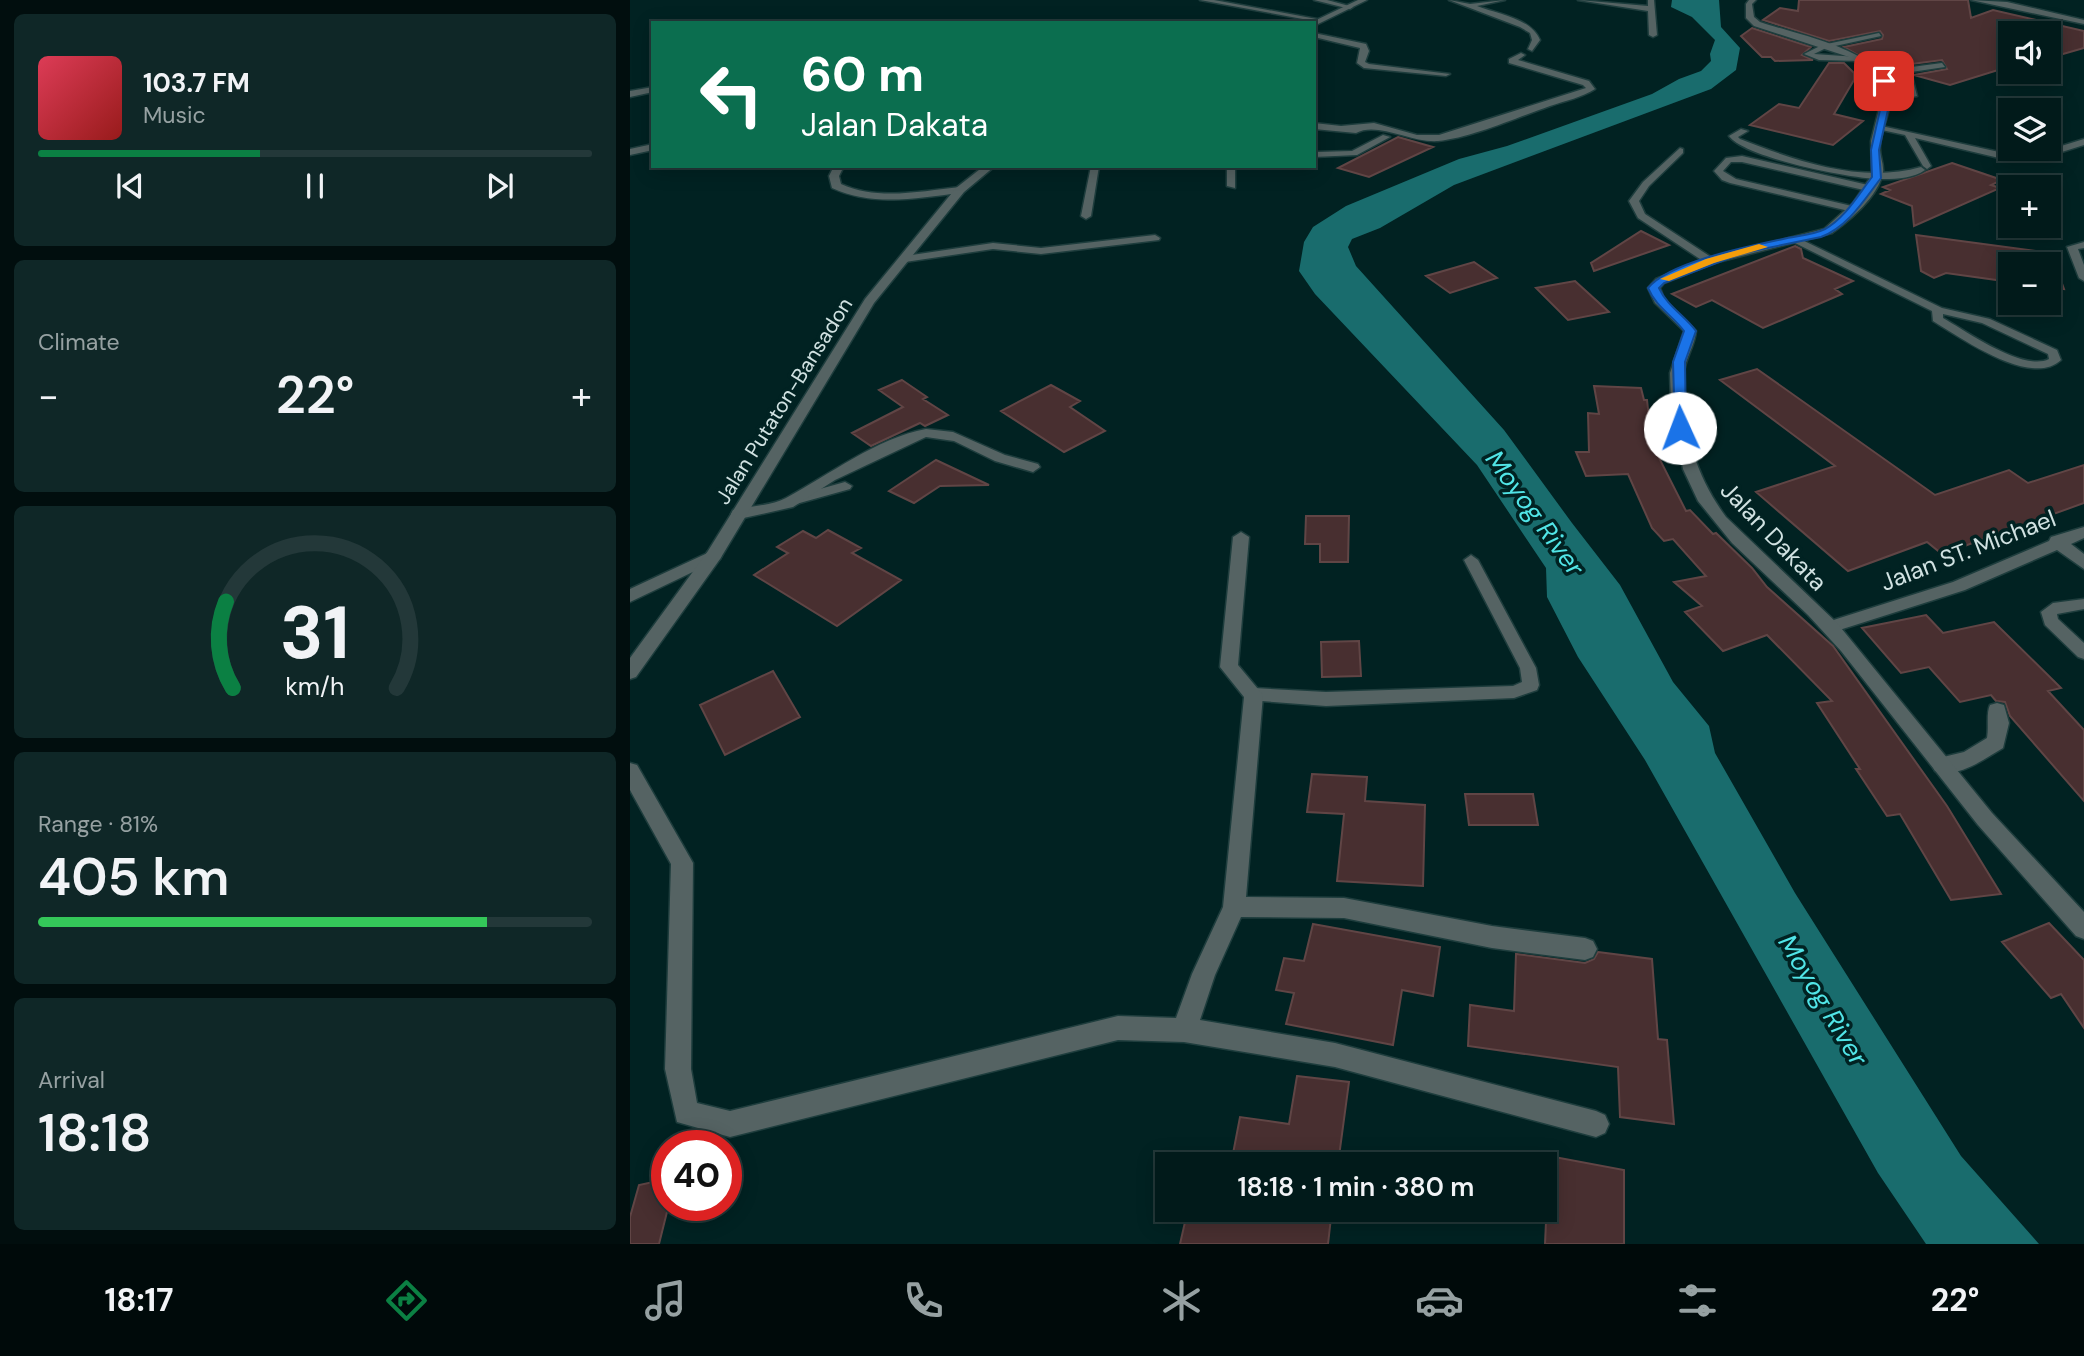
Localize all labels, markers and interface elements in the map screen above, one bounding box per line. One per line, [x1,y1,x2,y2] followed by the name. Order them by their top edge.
[1998,21,2061,315] map controls
[1998,21,2061,84] button: sound
[801,42,924,106] text: 60 m
[686,49,777,140] icon: left
[1854,51,1914,111] pin
[1865,62,1903,100] icon: arrive
[143,66,250,100] text: 103.7 FM
[1998,98,2061,161] button: layers
[143,100,206,130] text: Music
[801,104,988,146] text: Jalan Dakata
[111,167,149,205] icon: previous
[296,167,334,205] icon: pause
[481,167,519,205] icon: next
[1998,175,2061,238] button: +
[1998,252,2061,315] button: −
[709,292,859,510] street label: Jalan Putaton-Bansadon
[38,327,120,357] text: Climate
[276,361,354,429] text: 22°
[38,371,59,421] text: −
[571,371,592,421] text: +
[1643,391,1717,465] position arrow
[1478,444,1593,584] water label: Moyog River
[1714,475,1834,597] street label: Jalan Dakata
[1876,502,2060,598] street label: Jalan ST. Michael
[280,586,350,681] text: 31
[285,670,345,703] text: km/h
[38,809,158,839] text: Range · 81%
[38,843,229,911] text: 405 km
[1771,928,1876,1073] water label: Moyog River
[38,1065,105,1095] text: Arrival
[38,1099,152,1167] text: 18:18
[651,1130,742,1221] speed limit sign: 40
[1238,1170,1474,1204] text: 18:18 · 1 min · 380 m
[382,1276,431,1325] icon: directions
[641,1276,690,1325] icon: music
[899,1276,948,1325] icon: phone
[1157,1276,1206,1325] icon: climate
[1415,1276,1464,1325] icon: car
[1673,1276,1722,1325] icon: filters
[105,1279,173,1321] text: 18:17
[1931,1279,1979,1321] text: 22°

